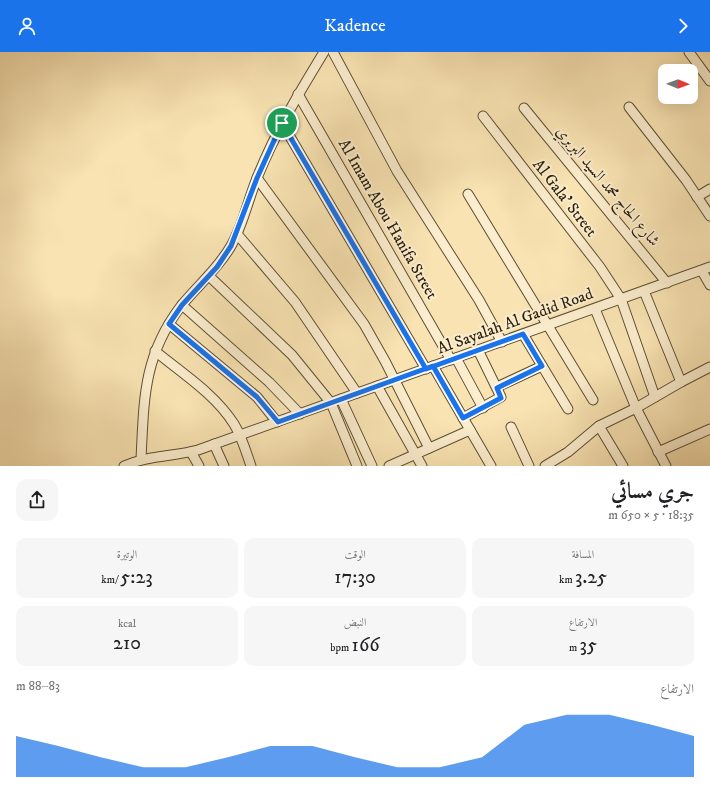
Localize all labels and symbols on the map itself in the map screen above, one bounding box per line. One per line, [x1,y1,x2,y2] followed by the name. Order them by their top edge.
[658,64,698,104] north arrow
[265,106,299,140] pin
[549,122,664,253] street label: شارع الحاج محمد السيد البربري
[334,135,442,303] street label: Al Imam Abou Hanifa Street
[528,155,602,241] street label: Al Gala' Street
[434,283,596,359] street label: Al Sayalah Al Gadid Road

